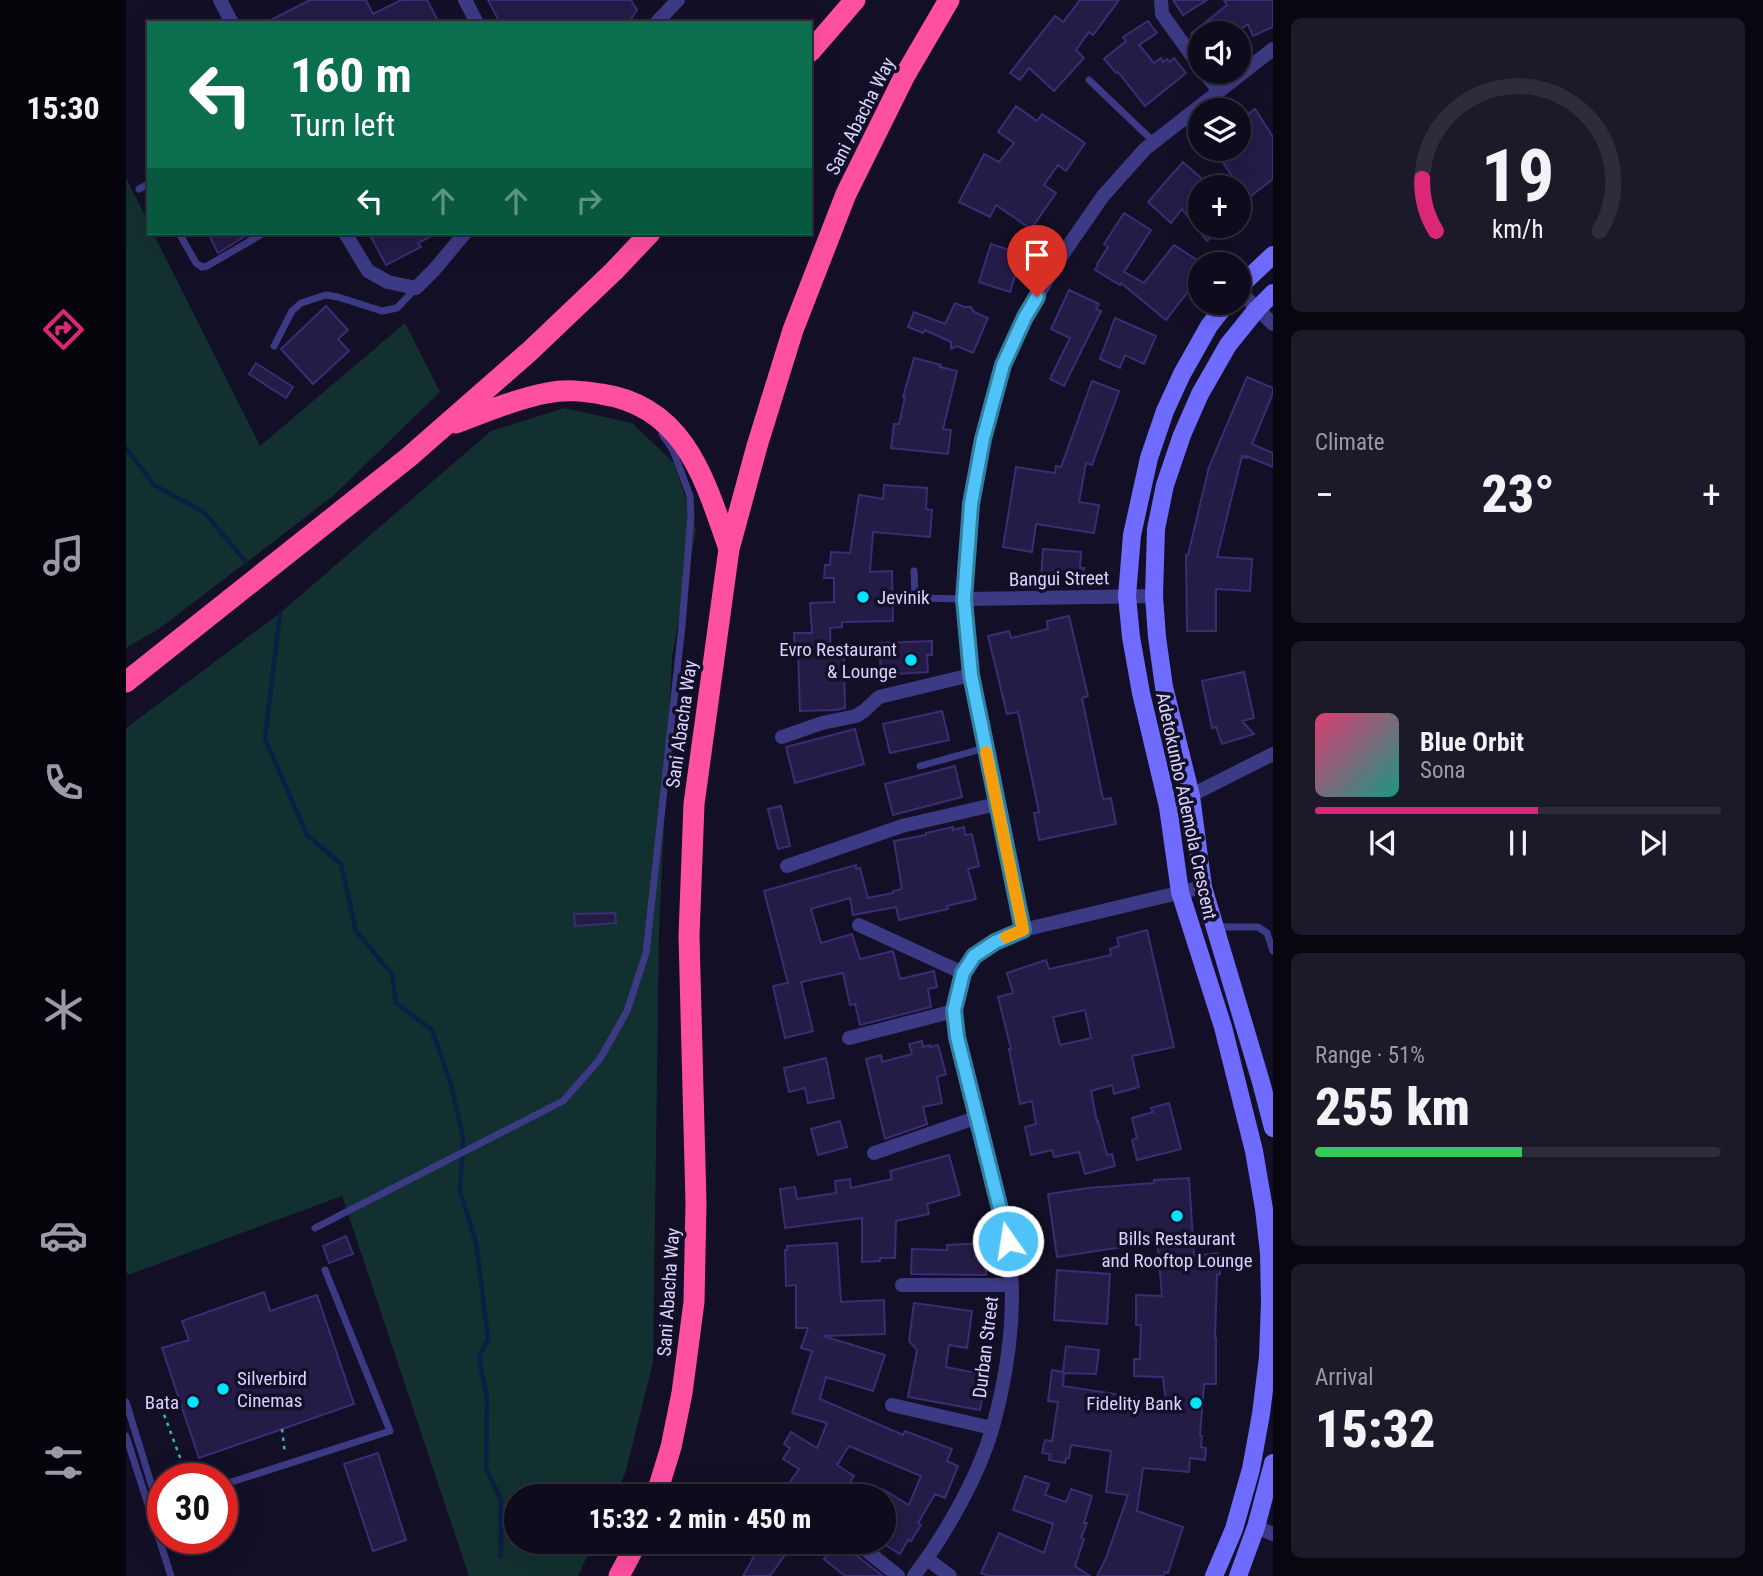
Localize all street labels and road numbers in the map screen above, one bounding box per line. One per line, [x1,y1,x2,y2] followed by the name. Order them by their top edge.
[821,54,900,179] street label: Sani Abacha Way
[1009,566,1109,591] street label: Bangui Street
[661,659,702,789] street label: Sani Abacha Way
[1151,690,1222,922] street label: Adetokunbo Ademola Crescent
[653,1227,684,1357] street label: Sani Abacha Way
[968,1295,1003,1399] street label: Durban Street

